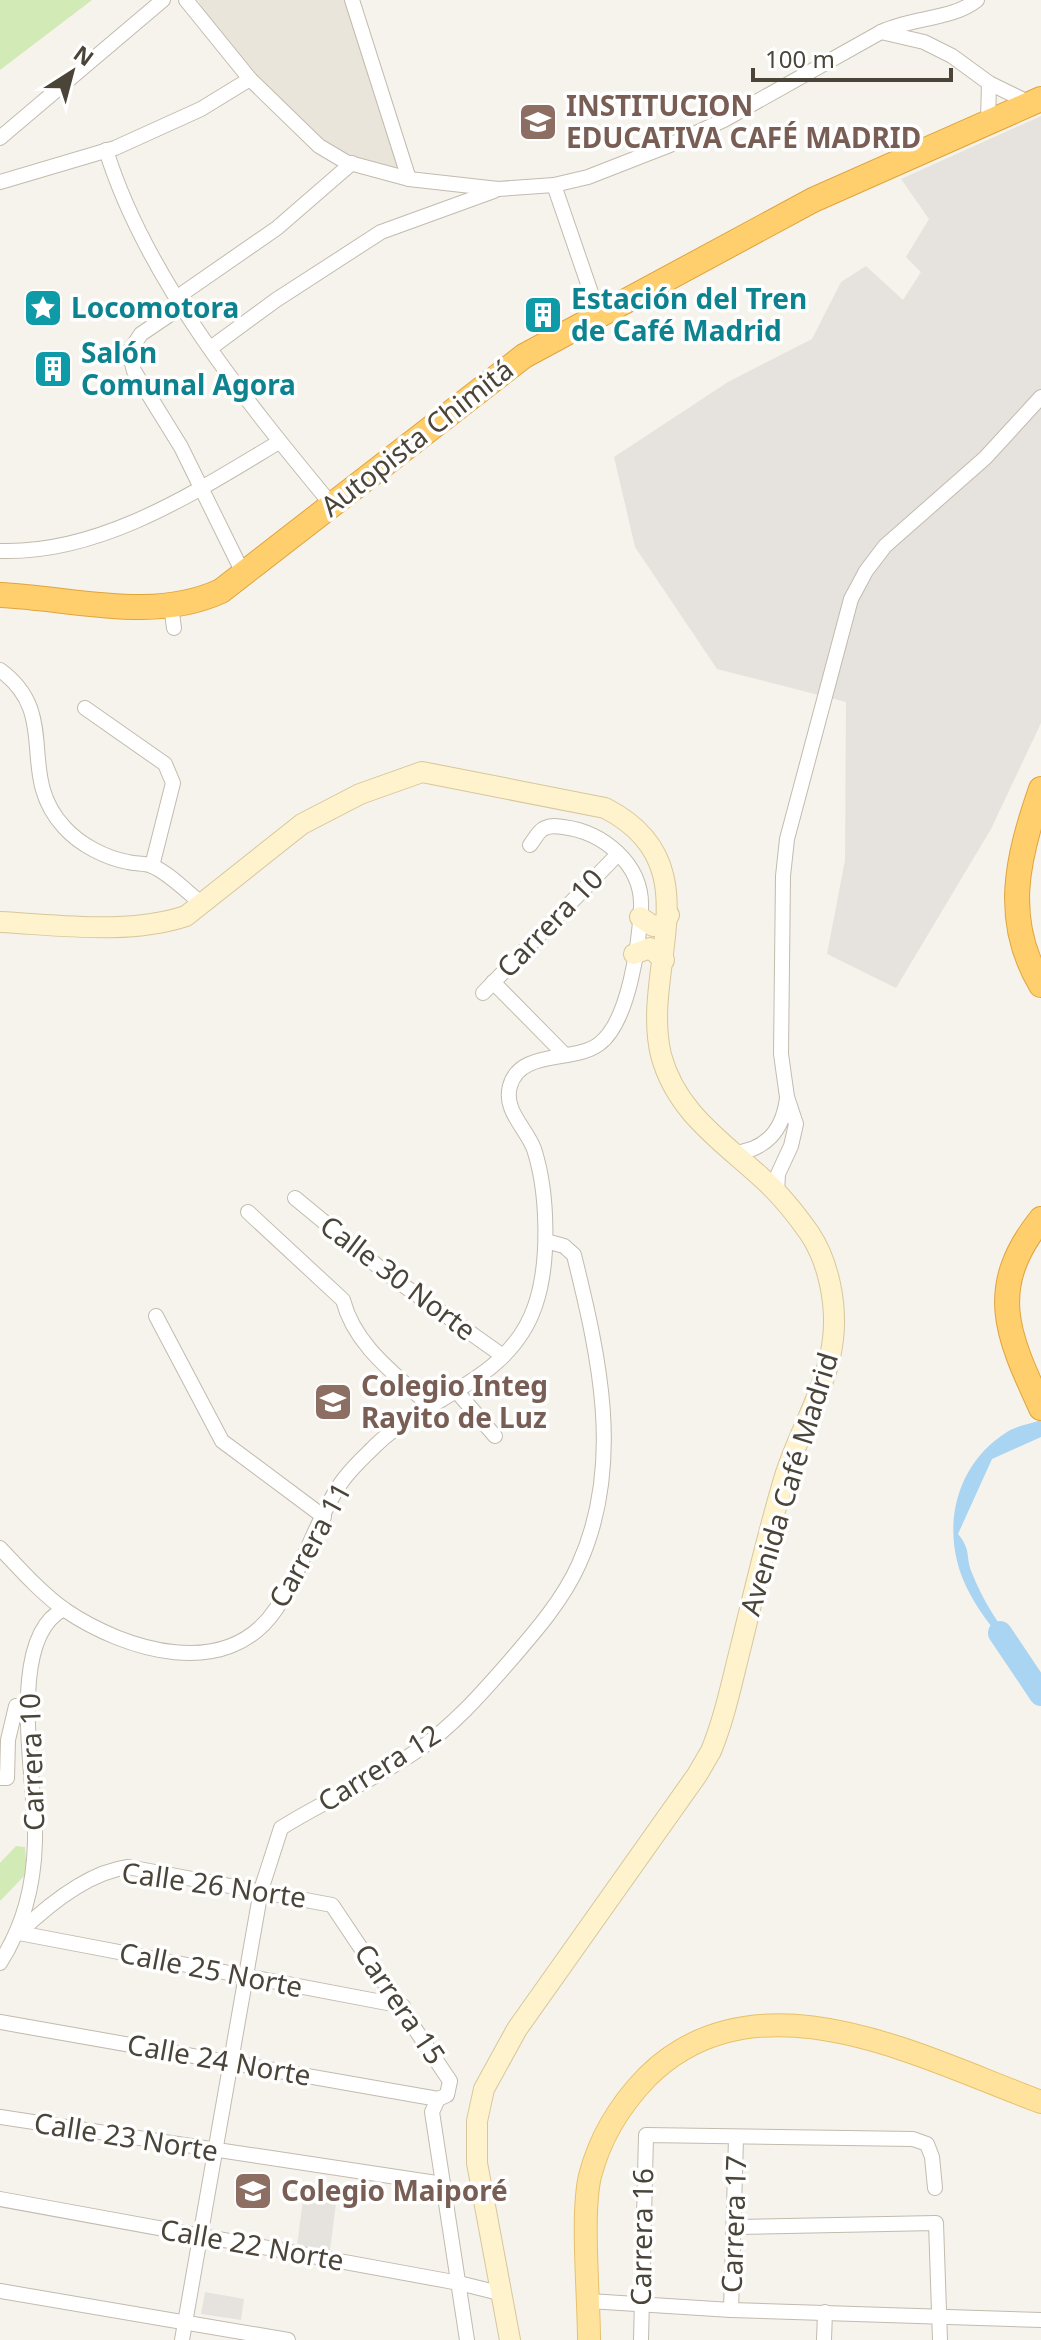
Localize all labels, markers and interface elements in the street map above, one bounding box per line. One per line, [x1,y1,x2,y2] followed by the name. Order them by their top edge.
[32,32,112,112] north arrow
[753,32,951,82] scale bar
[68,38,100,72] text: N
[765,42,835,75] text: 100 m
[566,86,921,156] place label: INSTITUCION EDUCATIVA CAFÉ MADRID
[517,101,559,143] school or university icon: INSTITUCION EDUCATIVA CAFÉ MADRID
[571,279,807,349] place label: Estación del Tren de Café Madrid
[22,287,64,329] place icon: Locomotora
[71,288,239,326] place label: Locomotora
[522,294,564,336] building icon: Estación del Tren de Café Madrid
[81,333,296,403] place label: Salón Comunal Agora
[32,348,74,390] building icon: Salón Comunal Agora
[312,350,521,524] street label: Autopista Chimitá
[488,860,611,985] street label: Carrera 10
[313,1206,484,1348] street label: Calle 30 Norte
[730,1348,846,1620] street label: Avenida Café Madrid
[361,1366,548,1436] place label: Colegio Integ Rayito de Luz
[312,1381,354,1423] school or university icon: Colegio Integ Rayito de Luz
[259,1475,359,1614] street label: Carrera 11
[10,1693,52,1832] street label: Carrera 10
[310,1715,447,1820] street label: Carrera 12
[119,1852,309,1916] street label: Calle 26 Norte
[116,1933,306,2005] street label: Calle 25 Norte
[347,1936,455,2071] street label: Carrera 15
[124,2024,314,2094] street label: Calle 24 Norte
[31,2103,221,2169] street label: Calle 23 Norte
[712,2154,754,2293] street label: Carrera 17
[621,2168,661,2306] street label: Carrera 16
[232,2170,274,2212] school or university icon: Colegio Maiporé
[281,2171,508,2209] place label: Colegio Maiporé
[157,2209,347,2279] street label: Calle 22 Norte

